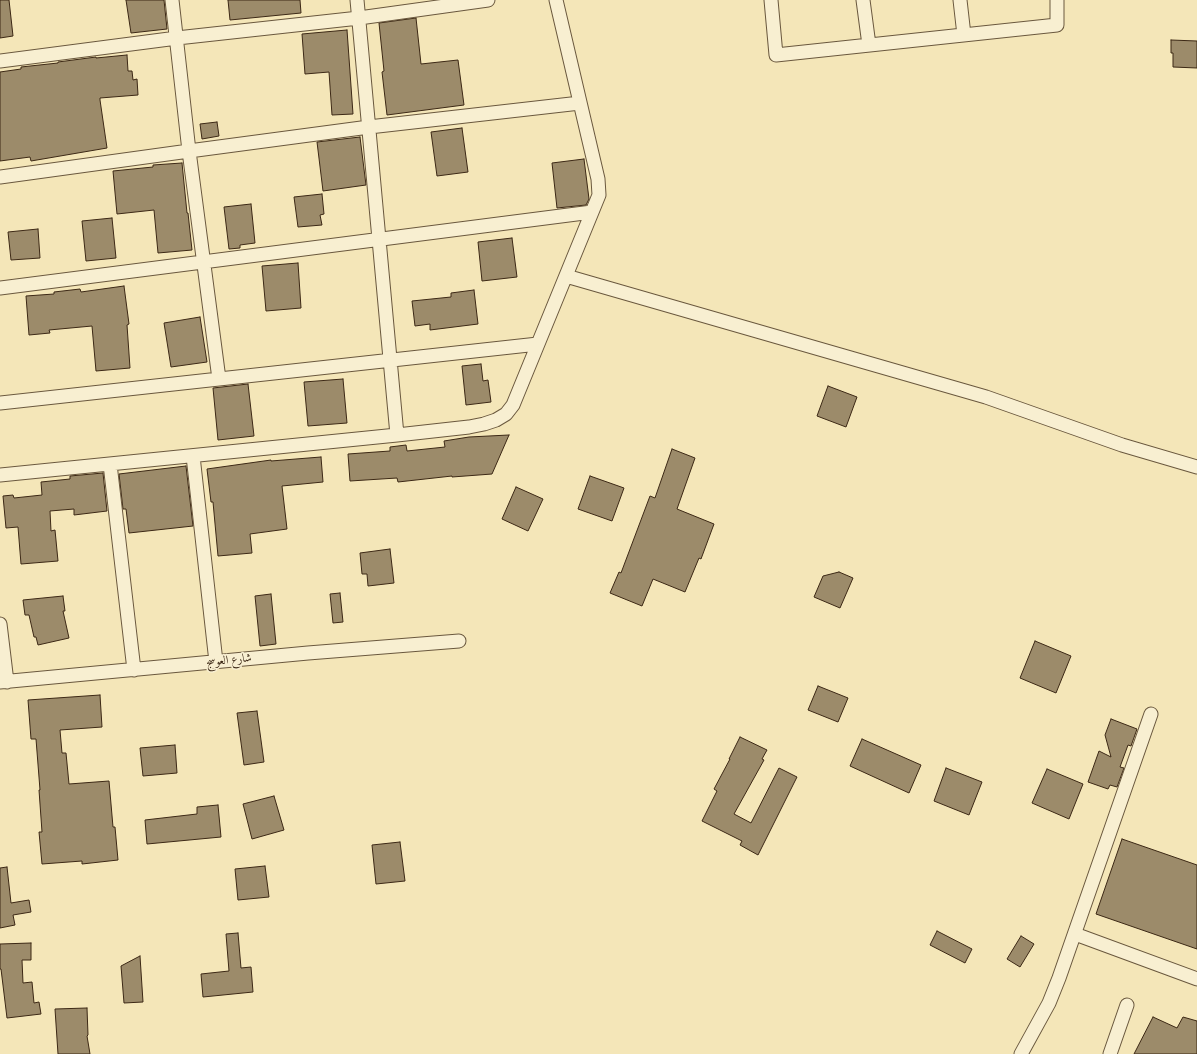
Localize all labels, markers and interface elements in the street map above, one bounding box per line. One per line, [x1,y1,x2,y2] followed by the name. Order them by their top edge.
[205,651,253,671] street label: شارع العوسج

